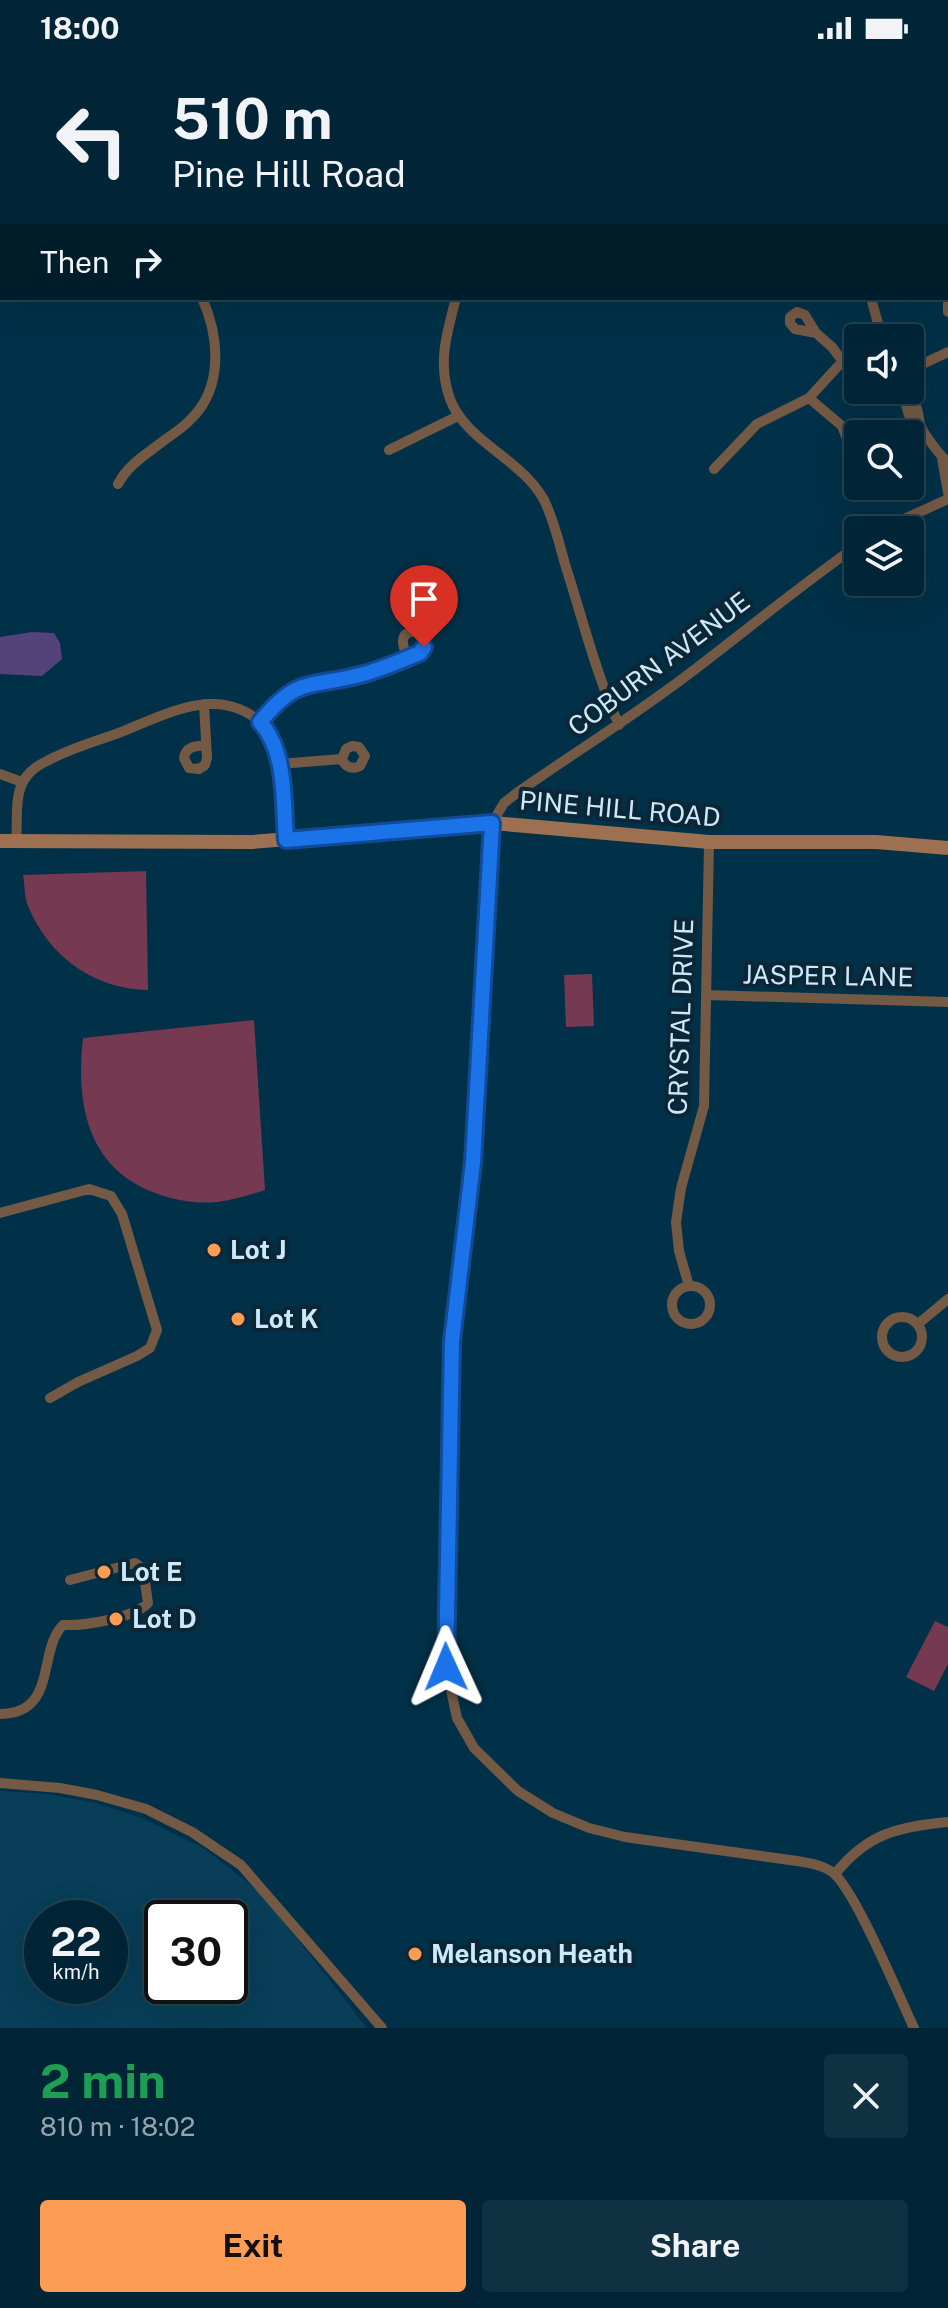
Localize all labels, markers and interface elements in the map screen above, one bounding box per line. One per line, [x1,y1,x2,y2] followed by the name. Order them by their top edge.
[40,10,120,46] text: 18:00
[172,86,333,152] text: 510 m
[40,88,144,192] icon: left
[172,153,406,195] text: Pine Hill Road
[125,240,169,284] icon: right
[40,244,109,280] text: Then
[844,324,924,596] map controls
[844,324,924,404] button: sound
[844,420,924,500] button: search
[844,516,924,596] button: layers
[390,565,458,647] pin
[402,577,446,621] icon: arrive
[562,585,756,742] street label: COBURN AVENUE
[518,784,722,833] street label: PINE HILL ROAD
[662,918,699,1116] street label: CRYSTAL DRIVE
[742,959,914,992] street label: JASPER LANE
[230,1234,286,1265] place label: Lot J
[205,1241,223,1259] marker: Lot J
[254,1303,319,1334] place label: Lot K
[229,1310,247,1328] marker: Lot K
[120,1556,183,1587] place label: Lot E
[95,1563,113,1581] marker: Lot E
[132,1603,197,1634] place label: Lot D
[107,1610,125,1628] marker: Lot D
[404,1625,488,1709] position arrow
[144,1900,248,2004] speed limit sign: 30
[51,1918,101,1965] text: 22
[431,1938,633,1969] place label: Melanson Heath
[406,1945,424,1963] marker: Melanson Heath
[52,1960,100,1984] text: km/h
[40,2052,166,2109] text: 2 min
[824,2054,908,2138] button: close
[40,2111,195,2142] text: 810 m · 18:02
[40,2200,466,2292] button: Exit
[482,2200,908,2292] button: Share

